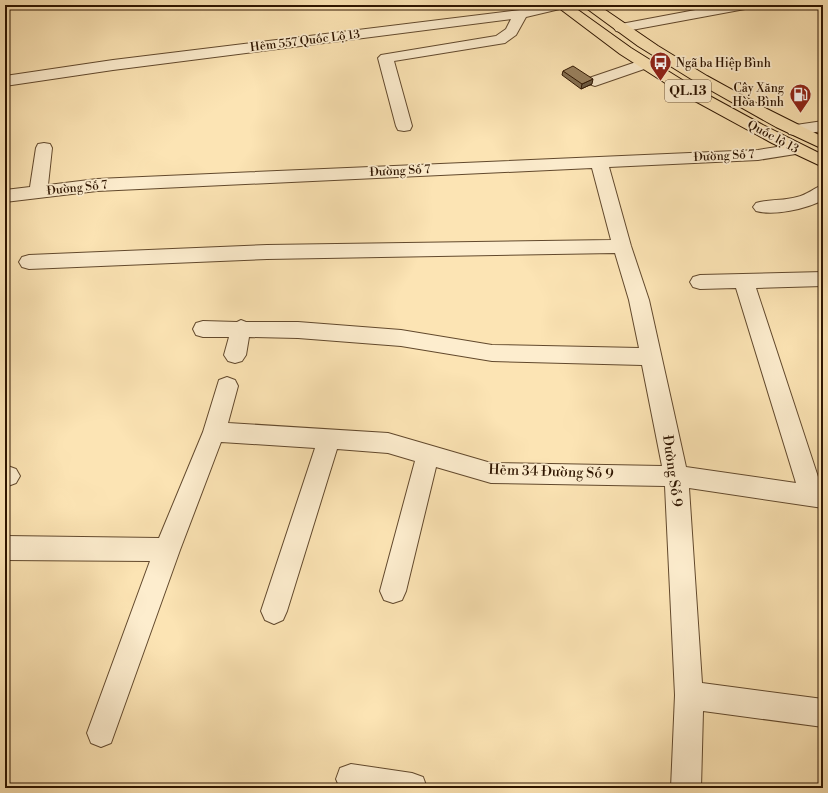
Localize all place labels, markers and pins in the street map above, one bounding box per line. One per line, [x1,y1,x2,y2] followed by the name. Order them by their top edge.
[647,50,673,83] bus stop icon: Ngã ba Hiệp Bình
[676,56,771,71] place label: Ngã ba Hiệp Bình
[732,81,785,110] place label: Cây Xăng Hòa Bình
[787,82,813,115] fuel station icon: Cây Xăng Hòa Bình

